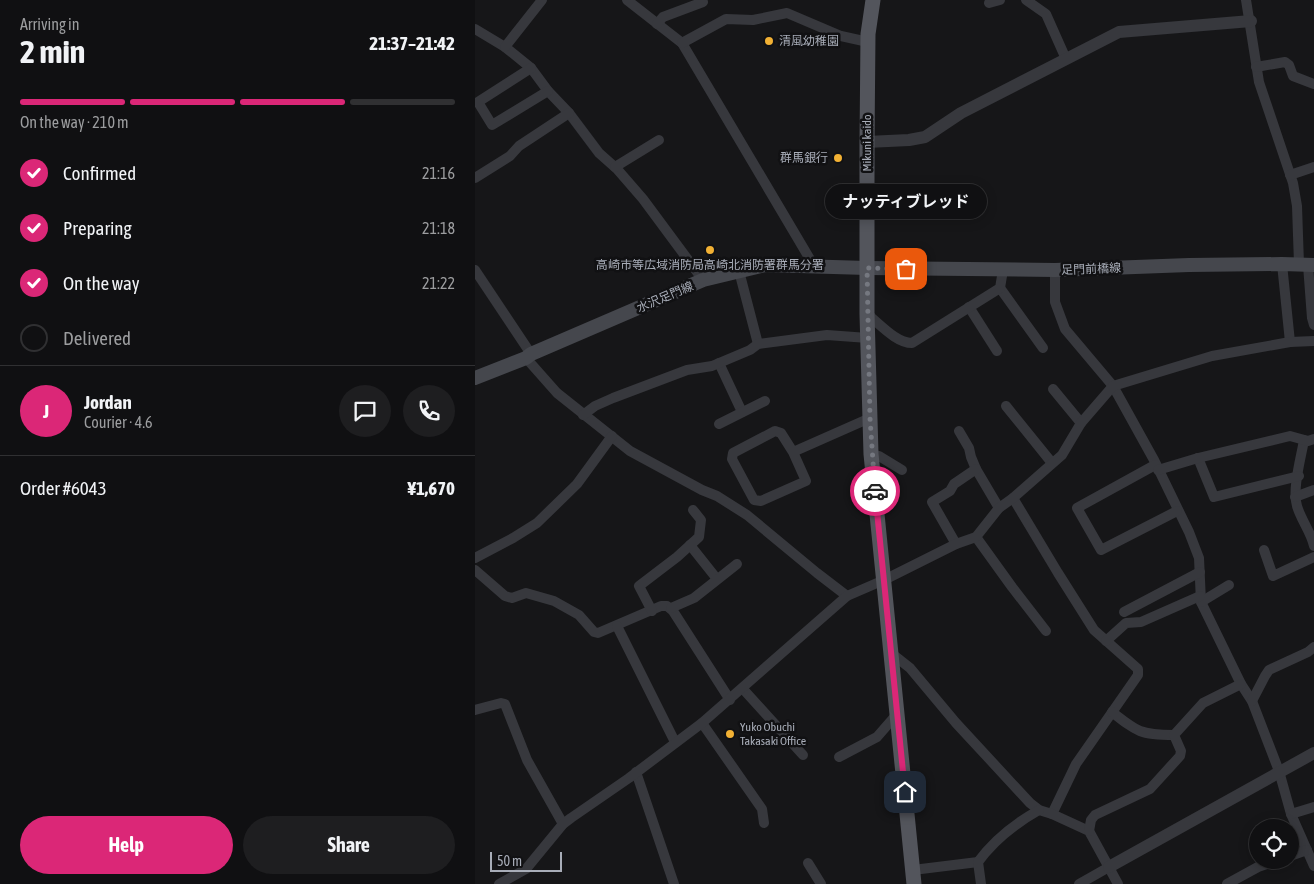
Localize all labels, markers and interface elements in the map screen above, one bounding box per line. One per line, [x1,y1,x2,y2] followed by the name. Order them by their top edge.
[20,15,80,33] text: Arriving in
[369,32,455,54] text: 21:37–21:42
[20,33,85,70] text: 2 min
[779,34,839,48] place label: 清風幼稚園
[763,35,775,47] marker: 清風幼稚園
[20,113,129,131] text: On the way · 210 m
[860,114,874,172] street label: Mikuni kaido
[780,151,828,165] place label: 群馬銀行
[832,152,844,164] marker: 群馬銀行
[20,159,48,187] icon: check
[63,162,136,184] text: Confirmed
[422,164,455,182] text: 21:16
[825,184,987,219] callout: ナッティブレッド
[842,192,970,210] text: ナッティブレッド
[20,214,48,242] icon: check
[63,217,132,239] text: Preparing
[422,219,455,237] text: 21:18
[704,244,716,256] marker: 高崎市等広域消防局高崎北消防署群馬分署
[885,248,927,290] pin
[892,255,920,283] icon: bag
[596,258,824,272] place label: 高崎市等広域消防局高崎北消防署群馬分署
[1061,261,1121,277] street label: 足門前橋線
[20,269,48,297] icon: check
[63,272,140,294] text: On the way
[422,274,455,292] text: 21:22
[635,279,695,315] street label: 水沢足門線
[63,327,131,349] text: Delivered
[339,385,391,437] button: chat
[403,385,455,437] button: phone
[84,391,132,413] text: Jordan
[43,400,49,422] text: J
[84,413,153,431] text: Courier · 4.6
[850,466,900,516] courier
[20,477,107,499] text: Order #6043
[407,477,455,499] text: ¥1,670
[861,477,889,505] icon: car
[740,720,806,748] place label: Yuko Obuchi Takasaki Office
[724,728,736,740] marker: Yuko Obuchi Takasaki Office
[884,771,926,813] pin
[891,778,919,806] icon: home
[20,816,233,874] button: Help
[243,816,455,874] button: Share
[1249,819,1299,869] map controls
[1249,819,1299,869] button: locate
[490,849,563,872] scale bar
[497,853,522,869] text: 50 m

